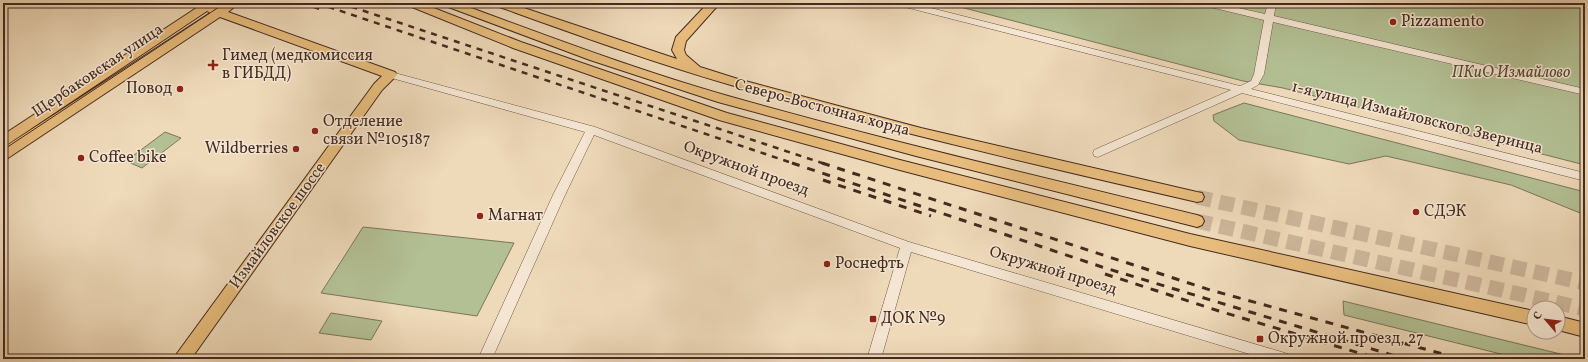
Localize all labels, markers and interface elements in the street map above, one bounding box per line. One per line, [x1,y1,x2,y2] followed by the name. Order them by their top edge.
[1401,11,1484,33] place label: Pizzamento
[1388,17,1398,27] marker: Pizzamento
[28,19,168,123] street label: Щербаковская улица
[222,45,373,85] place label: Гимед (медкомиссия в ГИБДД)
[207,59,219,71] marker: Гимед (медкомиссия в ГИБДД)
[1452,62,1571,84] park label: ПКиО Измайлово
[732,74,912,142] street label: Северо-Восточная хорда
[1289,76,1545,160] street label: 1-я улица Измайловского Зверинца
[126,78,172,100] place label: Повод
[175,84,185,94] marker: Повод
[323,111,431,151] place label: Отделение связи №105187
[310,126,320,136] marker: Отделение связи №105187
[680,136,812,202] street label: Окружной проезд
[205,138,288,160] place label: Wildberries
[291,144,301,154] marker: Wildberries
[89,147,167,169] place label: Coffee bike
[76,153,86,163] marker: Coffee bike
[225,158,331,294] street label: Измайловское шоссе
[1424,201,1467,223] place label: СДЭК
[488,205,543,227] place label: Магнат
[1411,207,1421,217] marker: СДЭК
[475,211,485,221] marker: Магнат
[986,241,1120,301] street label: Окружной проезд
[835,253,904,275] place label: Роснефть
[822,259,832,269] marker: Роснефть
[1526,300,1566,340] north arrow
[881,308,945,330] place label: ДОК №9
[1530,309,1547,323] text: С
[868,314,878,324] marker: ДОК №9
[1268,328,1424,350] place label: Окружной проезд, 27
[1255,334,1265,344] marker: Окружной проезд, 27

